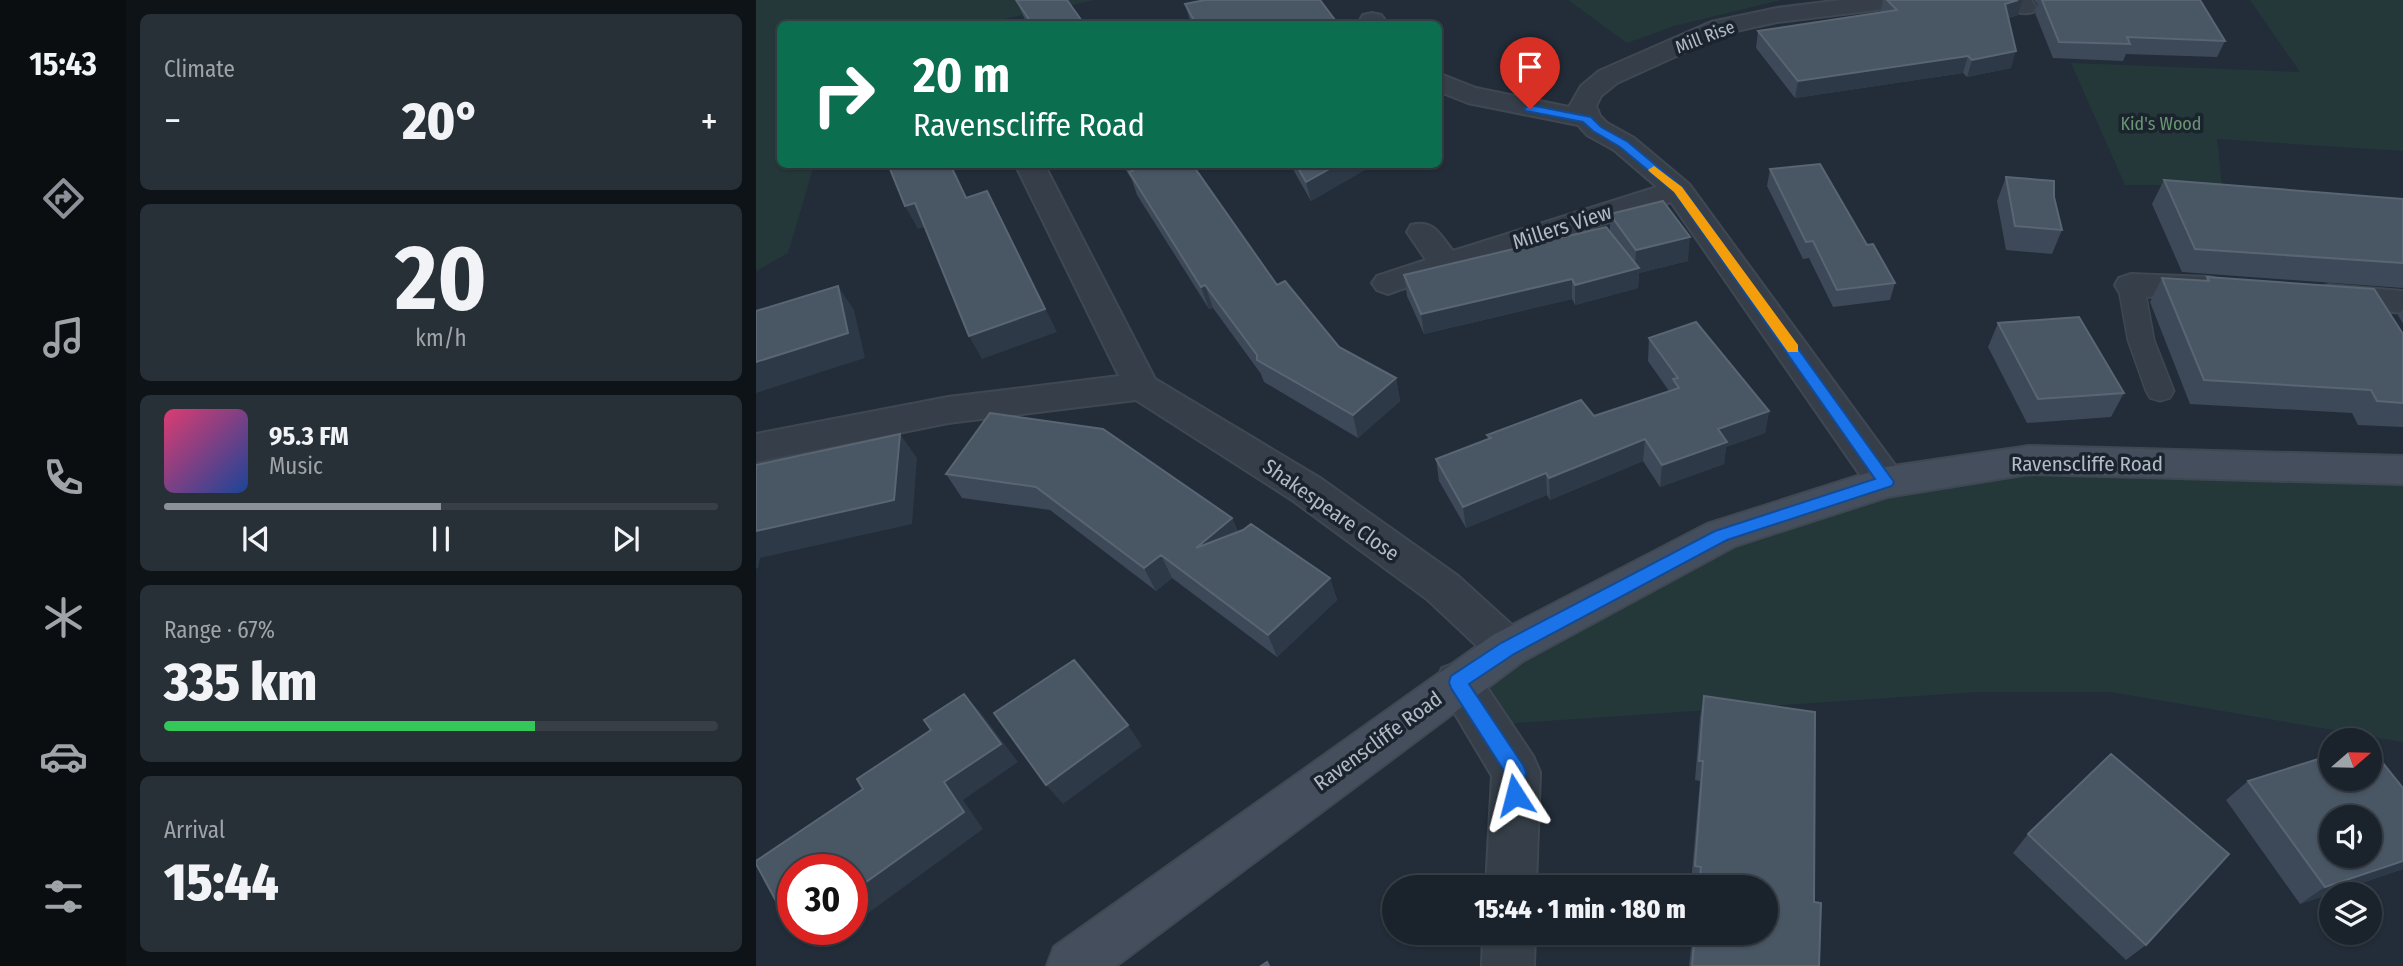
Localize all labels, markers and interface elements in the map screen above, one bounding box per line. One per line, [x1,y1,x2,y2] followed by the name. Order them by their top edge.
[1672,16,1738,58] street label: Mill Rise
[1500,37,1560,109] pin
[29,45,97,83] text: 15:43
[913,46,1010,105] text: 20 m
[1511,48,1549,86] icon: arrive
[798,49,889,140] icon: right
[164,55,235,83] text: Climate
[402,90,480,153] text: 20°
[164,98,181,144] text: −
[701,98,718,144] text: +
[913,106,1145,144] text: Ravenscliffe Road
[2121,113,2201,135] park label: Kid's Wood
[39,174,88,223] icon: directions
[1509,199,1615,255] street label: Millers View
[395,224,487,333] text: 20
[39,313,88,362] icon: music
[415,324,467,352] text: km/h
[269,421,349,452] text: 95.3 FM
[2011,451,2163,477] street label: Ravenscliffe Road
[269,452,323,480] text: Music
[39,453,88,502] icon: phone
[1258,453,1404,567] street label: Shakespeare Close
[237,520,275,558] icon: previous
[422,520,460,558] icon: pause
[607,520,645,558] icon: next
[39,593,88,642] icon: climate
[164,616,275,644] text: Range · 67%
[164,651,317,714] text: 335 km
[1309,686,1447,796] street label: Ravenscliffe Road
[2319,728,2382,791] north arrow
[2319,728,2382,945] map controls
[39,732,88,781] icon: car
[1478,758,1552,832] position arrow
[2319,805,2382,868] button: sound
[164,816,225,844] text: Arrival
[164,851,279,914] text: 15:44
[777,854,868,945] speed limit sign: 30
[39,872,88,921] icon: filters
[2319,882,2382,945] button: layers
[1474,894,1686,925] text: 15:44 · 1 min · 180 m

